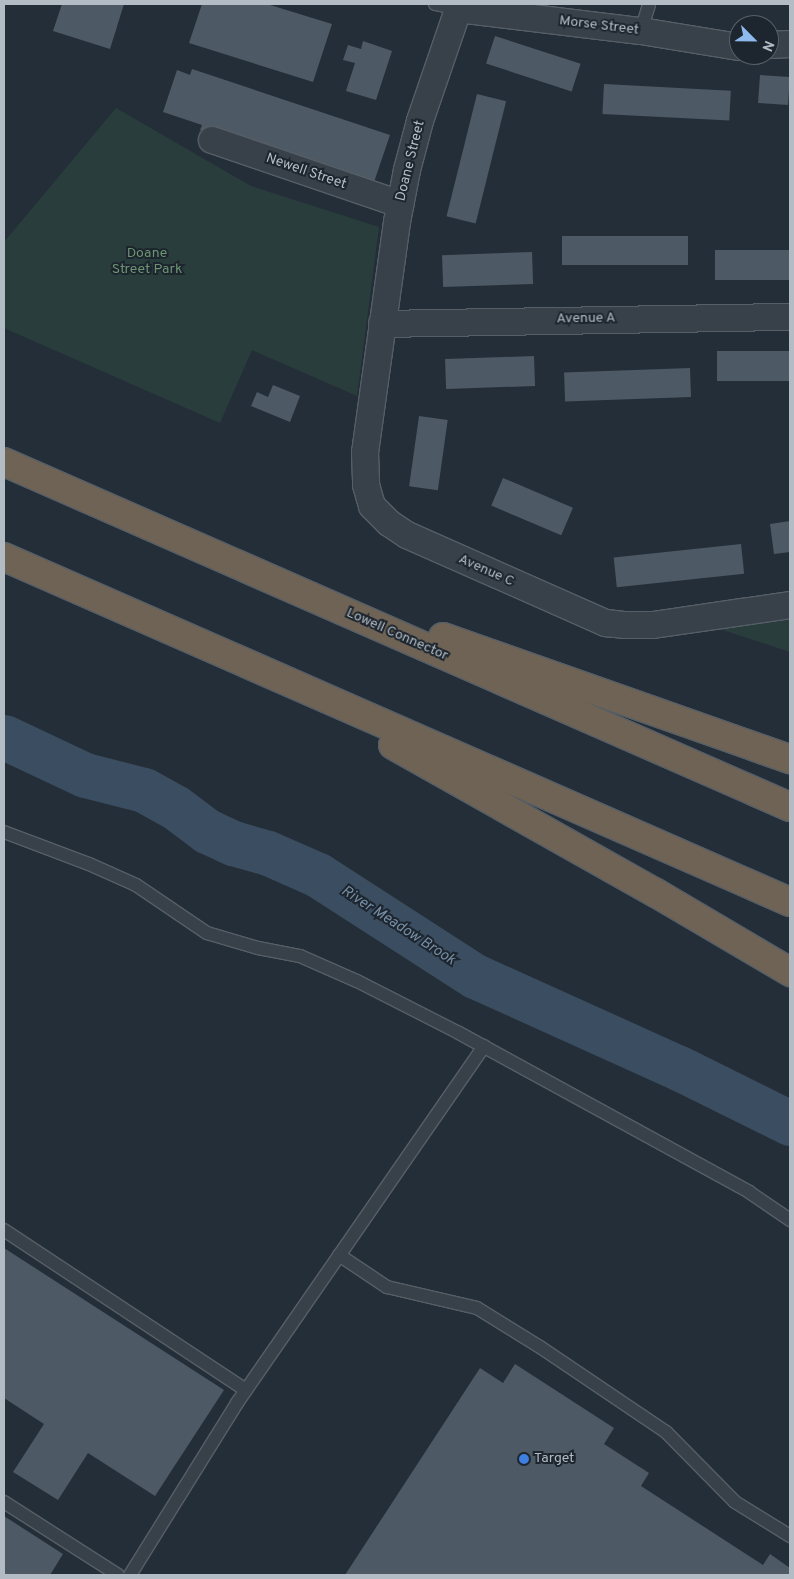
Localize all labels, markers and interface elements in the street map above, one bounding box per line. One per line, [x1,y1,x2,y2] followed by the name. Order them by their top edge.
[558,13,640,39] street label: Morse Street
[729,15,779,65] north arrow
[758,38,777,54] text: N
[393,119,429,203] street label: Doane Street
[264,150,348,194] street label: Newell Street
[112,246,182,278] park label: Doane Street Park
[556,310,616,328] street label: Avenue A
[456,551,516,591] street label: Avenue C
[344,605,450,665] street label: Lowell Connector
[338,882,458,970] water label: River Meadow Brook
[534,1451,574,1467] place label: Target
[518,1453,530,1465] marker: Target

